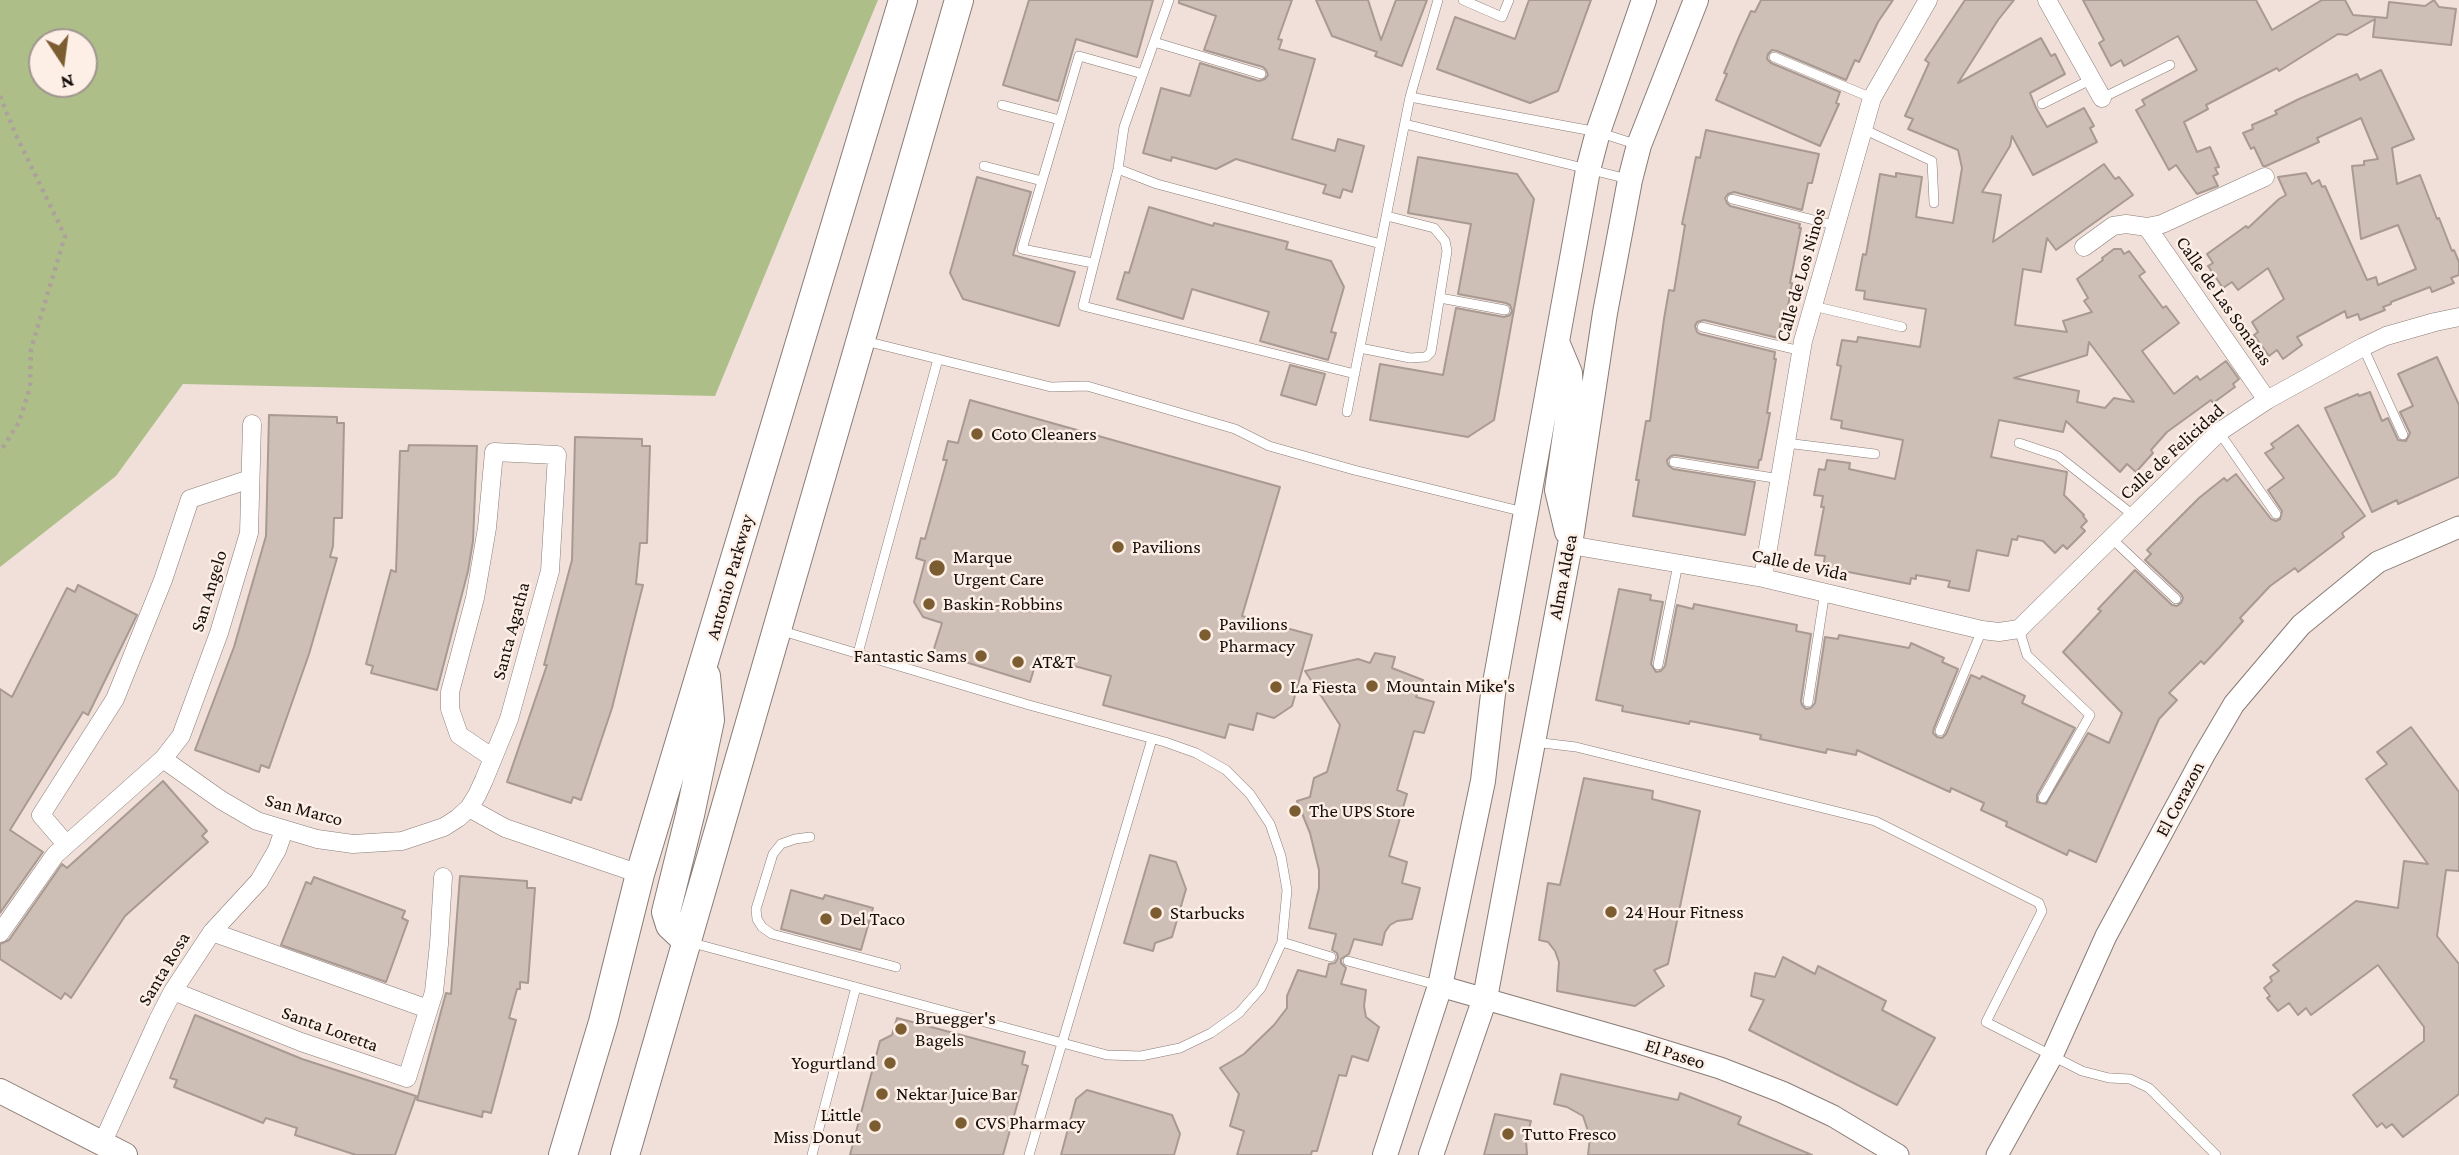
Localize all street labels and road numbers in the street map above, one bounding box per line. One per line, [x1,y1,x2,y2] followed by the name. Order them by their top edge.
[1771,205,1831,345] street label: Calle de Los Ninos
[2171,232,2277,370] street label: Calle de Las Sonatas
[2115,399,2229,505] street label: Calle de Felicidad
[701,512,759,642] street label: Antonio Parkway
[1544,532,1582,622] street label: Alma Aldea
[1750,544,1850,586] street label: Calle de Vida
[186,547,232,635] street label: San Angelo
[487,580,535,682] street label: Santa Agatha
[2151,757,2209,841] street label: El Corazon
[263,789,345,831] street label: San Marco
[133,928,195,1010] street label: Santa Rosa
[278,1001,382,1057] street label: Santa Loretta
[1642,1034,1708,1074] street label: El Paseo

